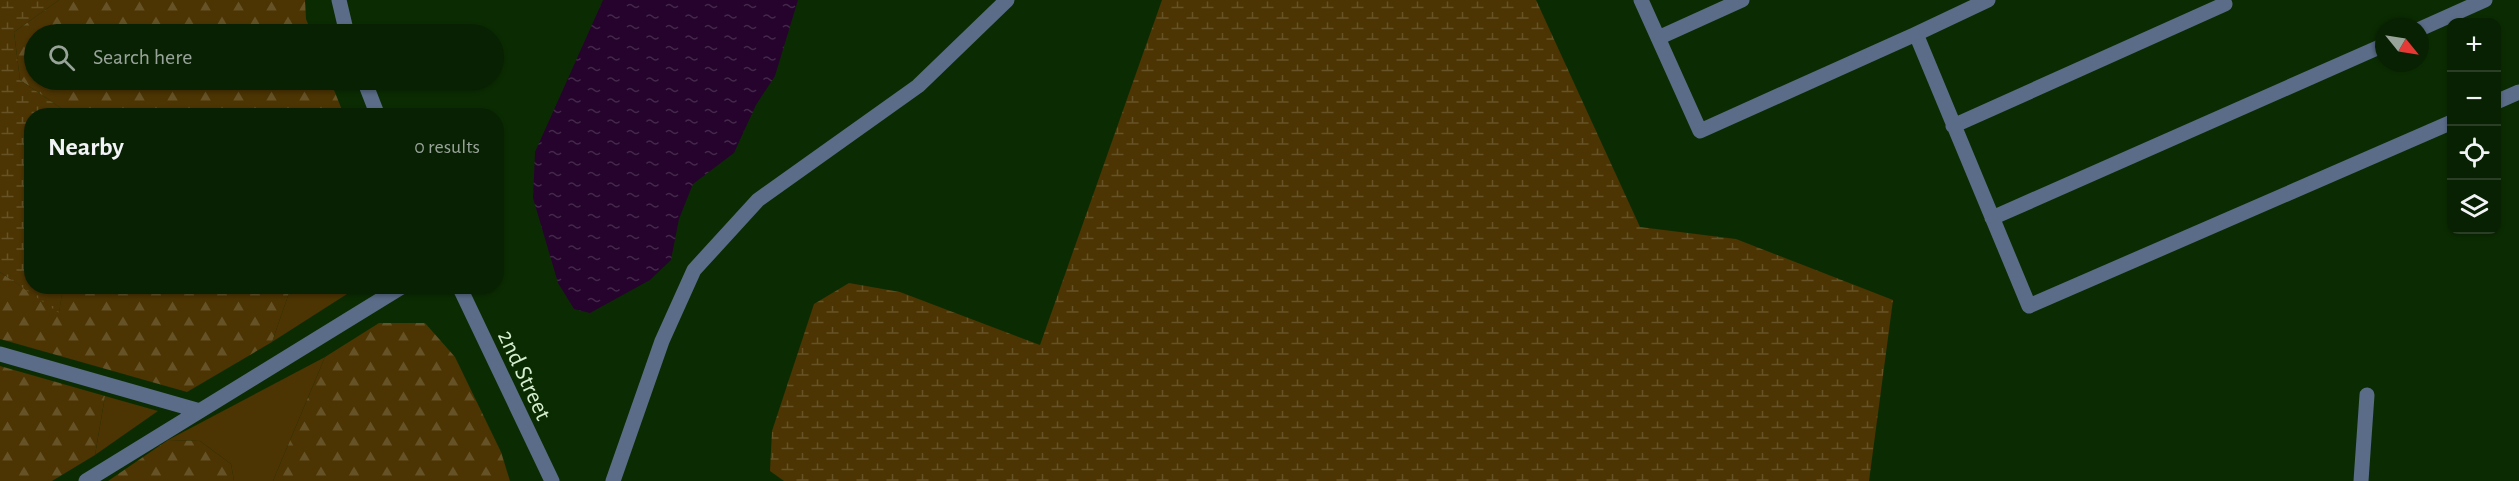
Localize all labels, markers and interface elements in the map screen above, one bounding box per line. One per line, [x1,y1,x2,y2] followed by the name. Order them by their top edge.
[2375,18,2429,72] north arrow
[2447,18,2501,234] map controls
[2447,18,2501,72] button: +
[24,24,504,90] search box
[45,41,78,74] icon: search
[93,46,192,68] text: Search here
[2447,72,2501,126] button: −
[2447,126,2501,180] button: locate
[48,134,124,160] text: Nearby
[414,137,480,157] text: 0 results
[2447,180,2501,234] button: layers
[493,327,555,424] street label: 2nd Street

